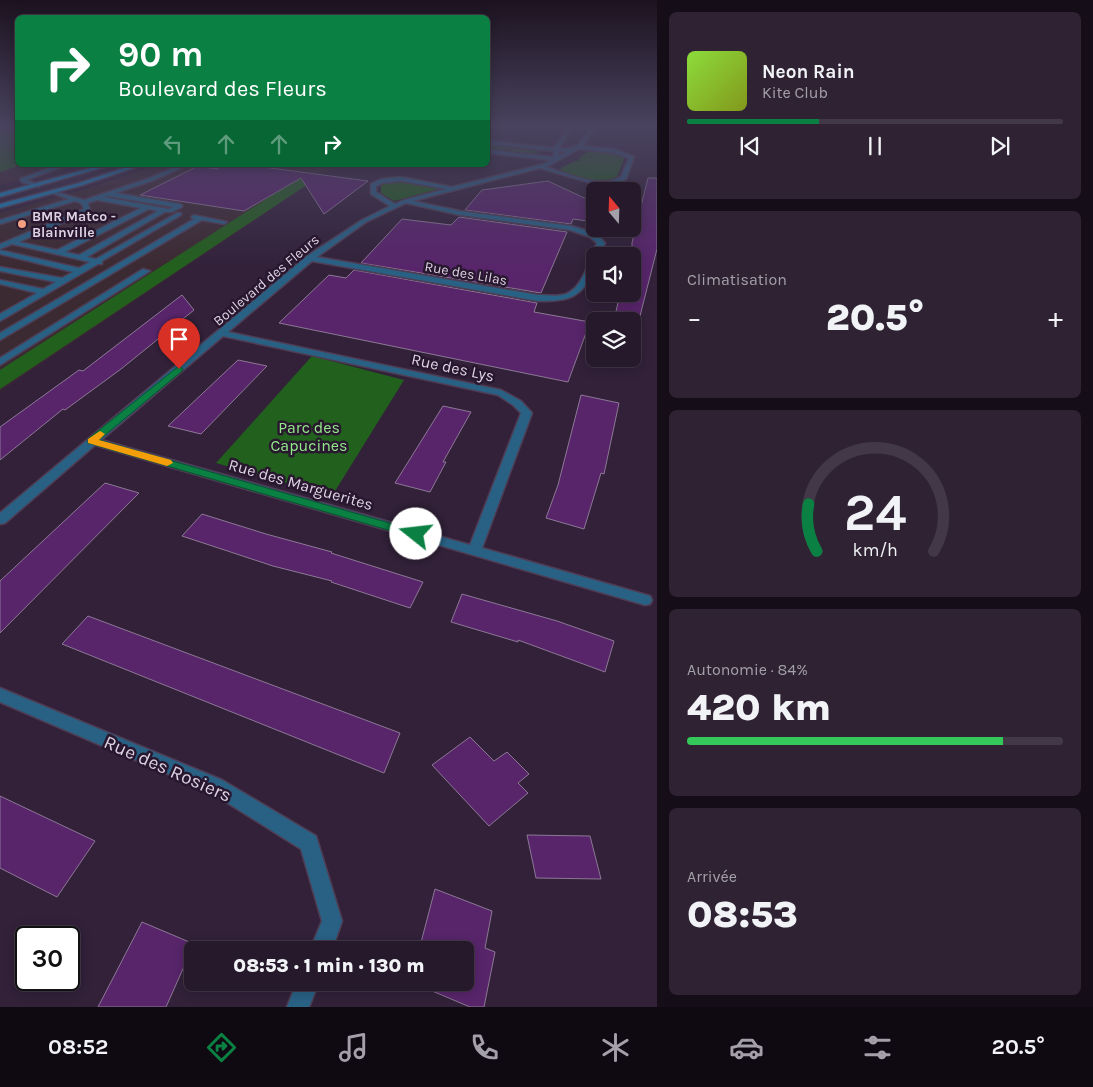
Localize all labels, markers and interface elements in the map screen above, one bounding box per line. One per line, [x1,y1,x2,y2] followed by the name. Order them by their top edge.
[118,34,204,75] text: 90 m
[35,35,100,100] icon: right
[762,61,855,83] text: Neon Rain
[118,76,327,102] text: Boulevard des Fleurs
[762,83,828,102] text: Kite Club
[159,130,187,158] icon: left
[212,130,240,158] icon: ahead
[265,130,293,158] icon: ahead
[318,130,346,158] icon: right
[736,132,764,160] icon: previous
[861,132,889,160] icon: pause
[986,132,1014,160] icon: next
[586,182,641,238] north arrow
[586,182,641,367] map controls
[32,208,116,241] place label: BMR Matco - Blainville
[16,218,28,230] marker: BMR Matco - Blainville
[210,231,323,330] street label: Boulevard des Fleurs
[586,247,641,302] button: sound
[423,258,508,289] street label: Rue des Lilas
[687,270,787,289] text: Climatisation
[826,295,924,340] text: 20.5°
[687,301,702,334] text: −
[1048,301,1063,334] text: +
[586,312,641,367] button: layers
[158,318,200,369] pin
[165,325,193,353] icon: arrive
[410,349,496,386] street label: Rue des Lys
[271,418,347,455] park label: Parc des Capucines
[226,455,375,514] street label: Rue des Marguerites
[844,482,906,543] text: 24
[389,507,441,559] position arrow
[852,540,898,561] text: km/h
[687,660,808,679] text: Autonomie · 84%
[687,685,831,730] text: 420 km
[100,731,235,807] street label: Rue des Rosiers
[687,867,737,886] text: Arrivée
[687,892,798,937] text: 08:53
[15,926,80,991] speed limit sign: 30
[233,955,425,977] text: 08:53 · 1 min · 130 m
[204,1030,239,1065] icon: directions
[336,1030,371,1065] icon: music
[467,1030,502,1065] icon: phone
[598,1030,633,1065] icon: climate
[729,1030,764,1065] icon: car
[860,1030,895,1065] icon: filters
[48,1034,108,1060] text: 08:52
[992,1034,1045,1060] text: 20.5°

